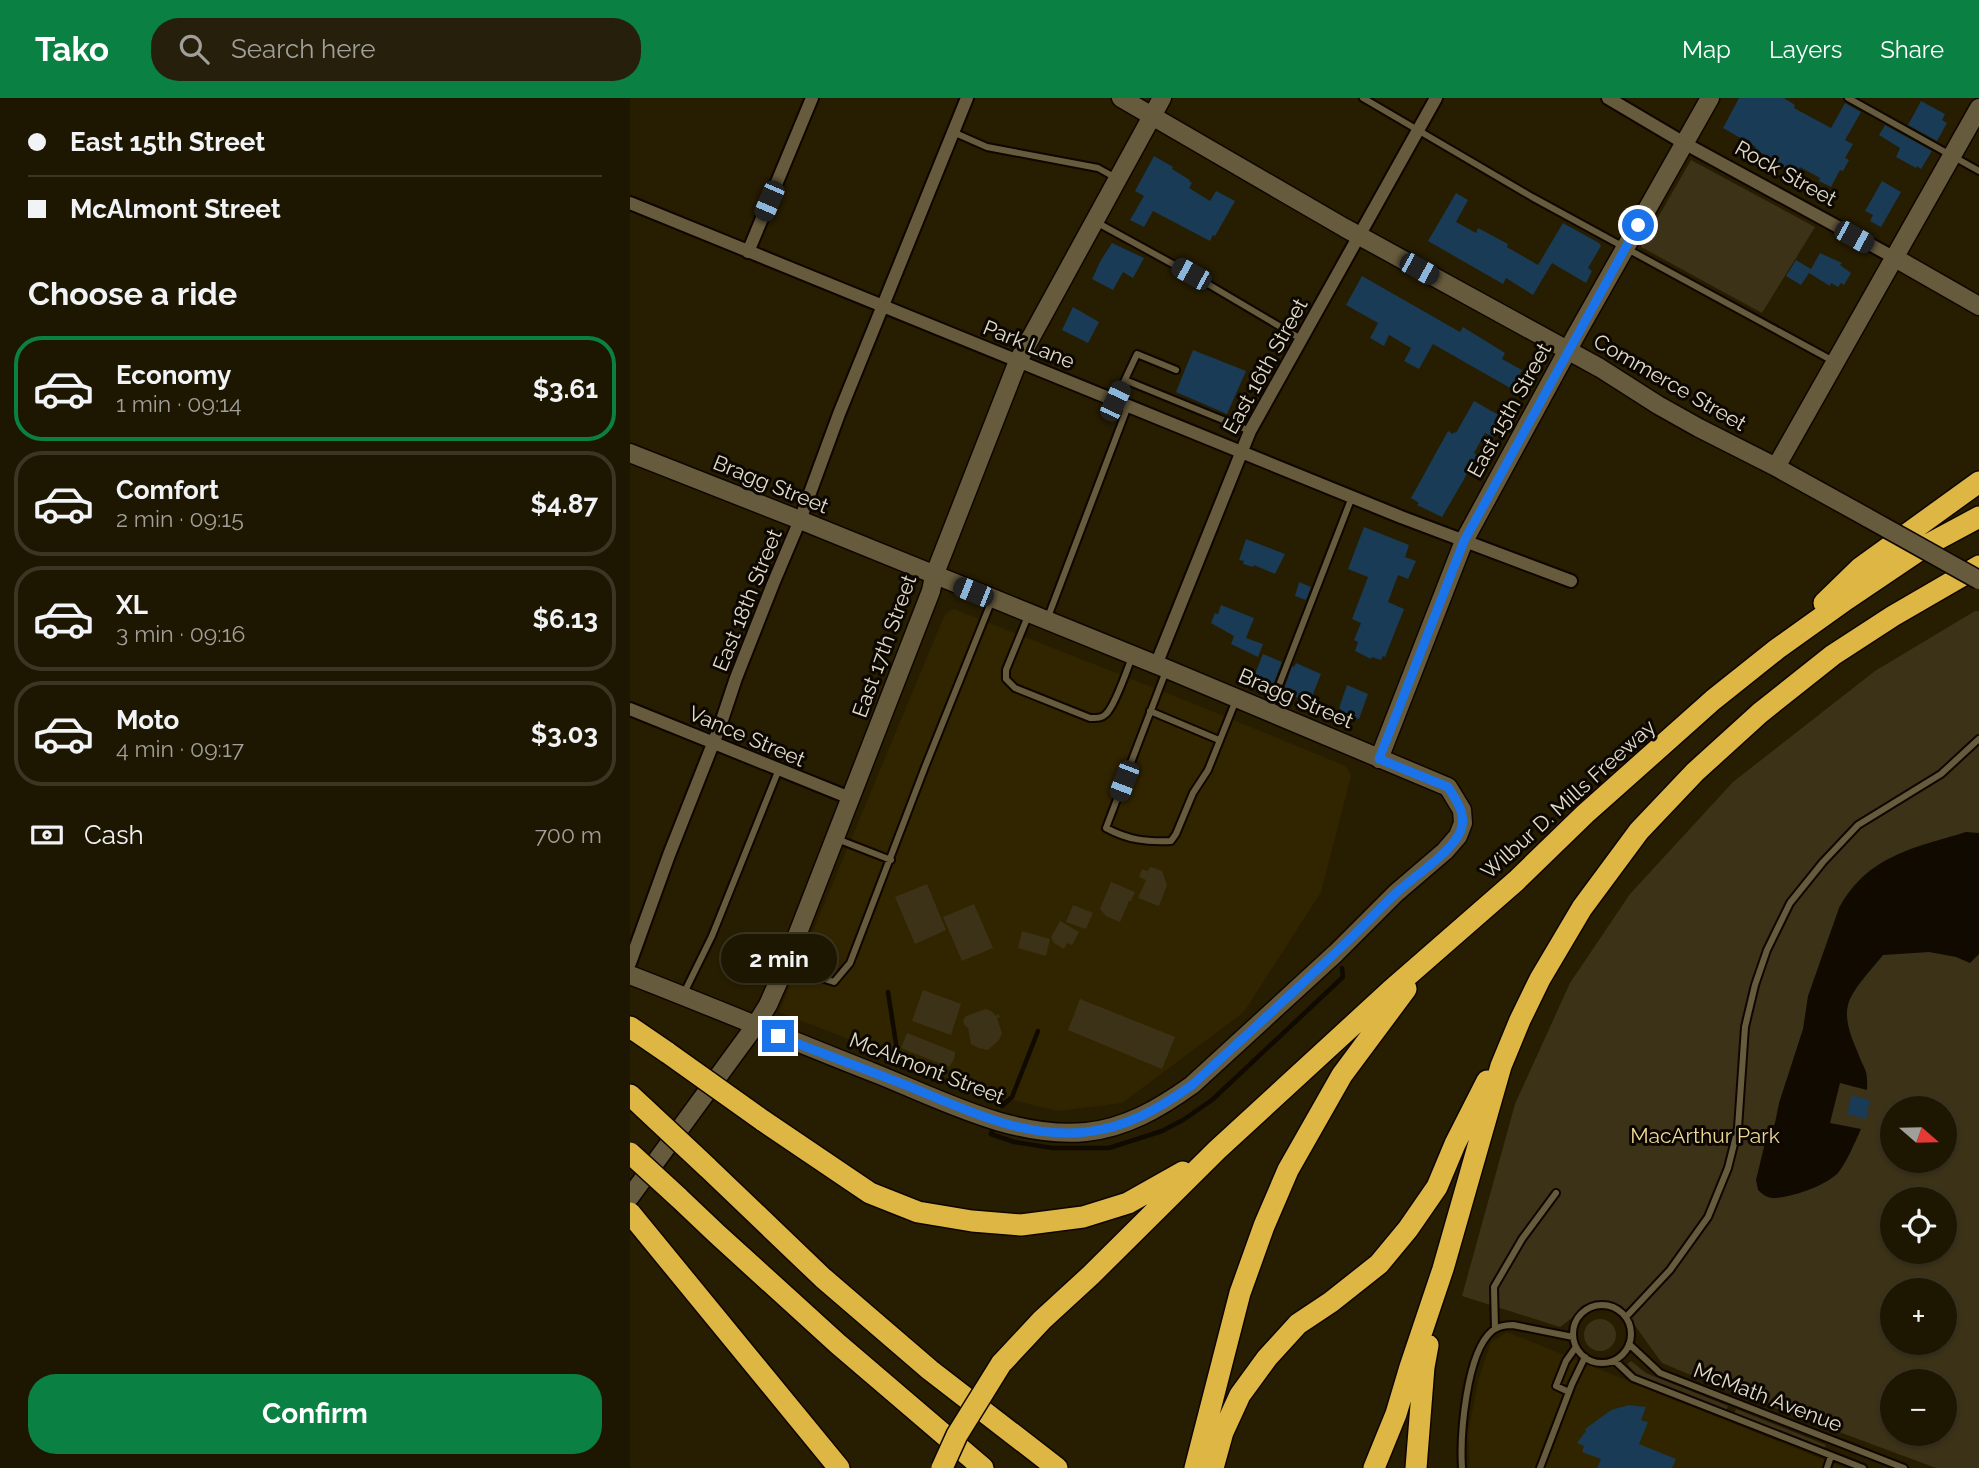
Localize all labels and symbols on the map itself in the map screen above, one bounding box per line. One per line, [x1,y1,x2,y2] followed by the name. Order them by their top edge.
[1731,135,1841,211] street label: Rock Street
[752,178,787,224] car
[1622,209,1654,241] route start
[1831,218,1878,256] car
[1396,250,1443,288] car
[1168,255,1215,293] car
[1217,294,1313,438] street label: East 16th Street
[980,314,1078,374] street label: Park Lane
[1589,328,1751,436] street label: Commerce Street
[1462,338,1556,482] street label: East 15th Street
[1097,378,1134,424] car
[710,450,832,518] street label: Bragg Street
[707,525,787,675] street label: East 18th Street
[847,571,921,721] street label: East 17th Street
[950,574,997,610] car
[1235,663,1357,733] street label: Bragg Street
[685,700,809,772] street label: Vance Street
[1476,714,1660,884] street label: Wilbur D. Mills Freeway
[1107,758,1142,804] car
[720,934,836,984] callout: 2 min
[762,1020,794,1052] route end
[846,1027,1008,1109] street label: McAlmont Street
[1880,1096,1956,1172] north arrow
[1630,1123,1780,1148] park label: MacArthur Park
[1690,1357,1846,1437] street label: McMath Avenue

